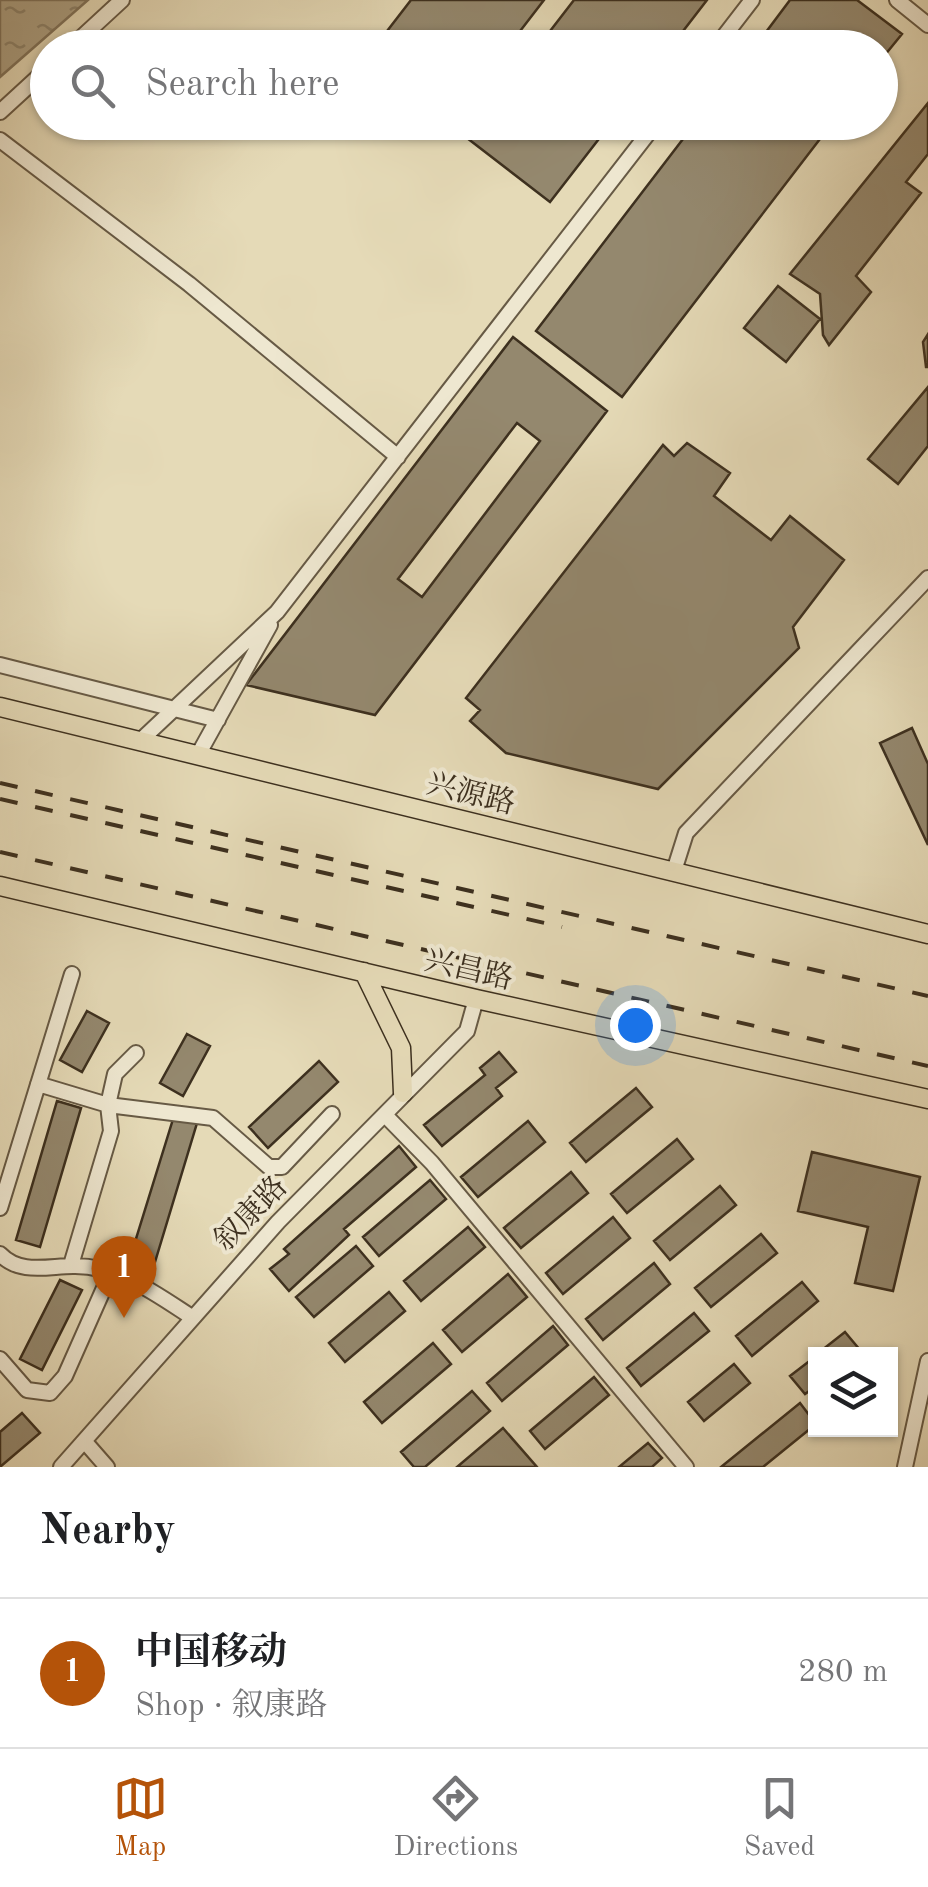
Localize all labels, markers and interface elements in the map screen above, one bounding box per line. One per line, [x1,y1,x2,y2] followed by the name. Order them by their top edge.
[30,30,898,140] search box
[65,58,120,113] icon: search
[145,66,340,104] text: Search here
[423,767,519,820] street label: 兴源路
[421,943,516,996] street label: 兴昌路
[610,1000,661,1051] your location
[207,1170,293,1257] street label: 叙康路
[92,1236,156,1318] pin: 1
[808,1347,898,1437] map controls
[808,1347,898,1437] button: layers
[40,1511,176,1553] text: Nearby
[135,1635,287,1673] text: 中国移动
[63,1657,82,1689] text: 1
[798,1657,888,1689] text: 280 m
[135,1691,328,1723] text: Shop · 叙康路
[113,1771,168,1866] tab: Map
[394,1771,518,1866] tab: Directions
[744,1771,815,1866] tab: Saved

